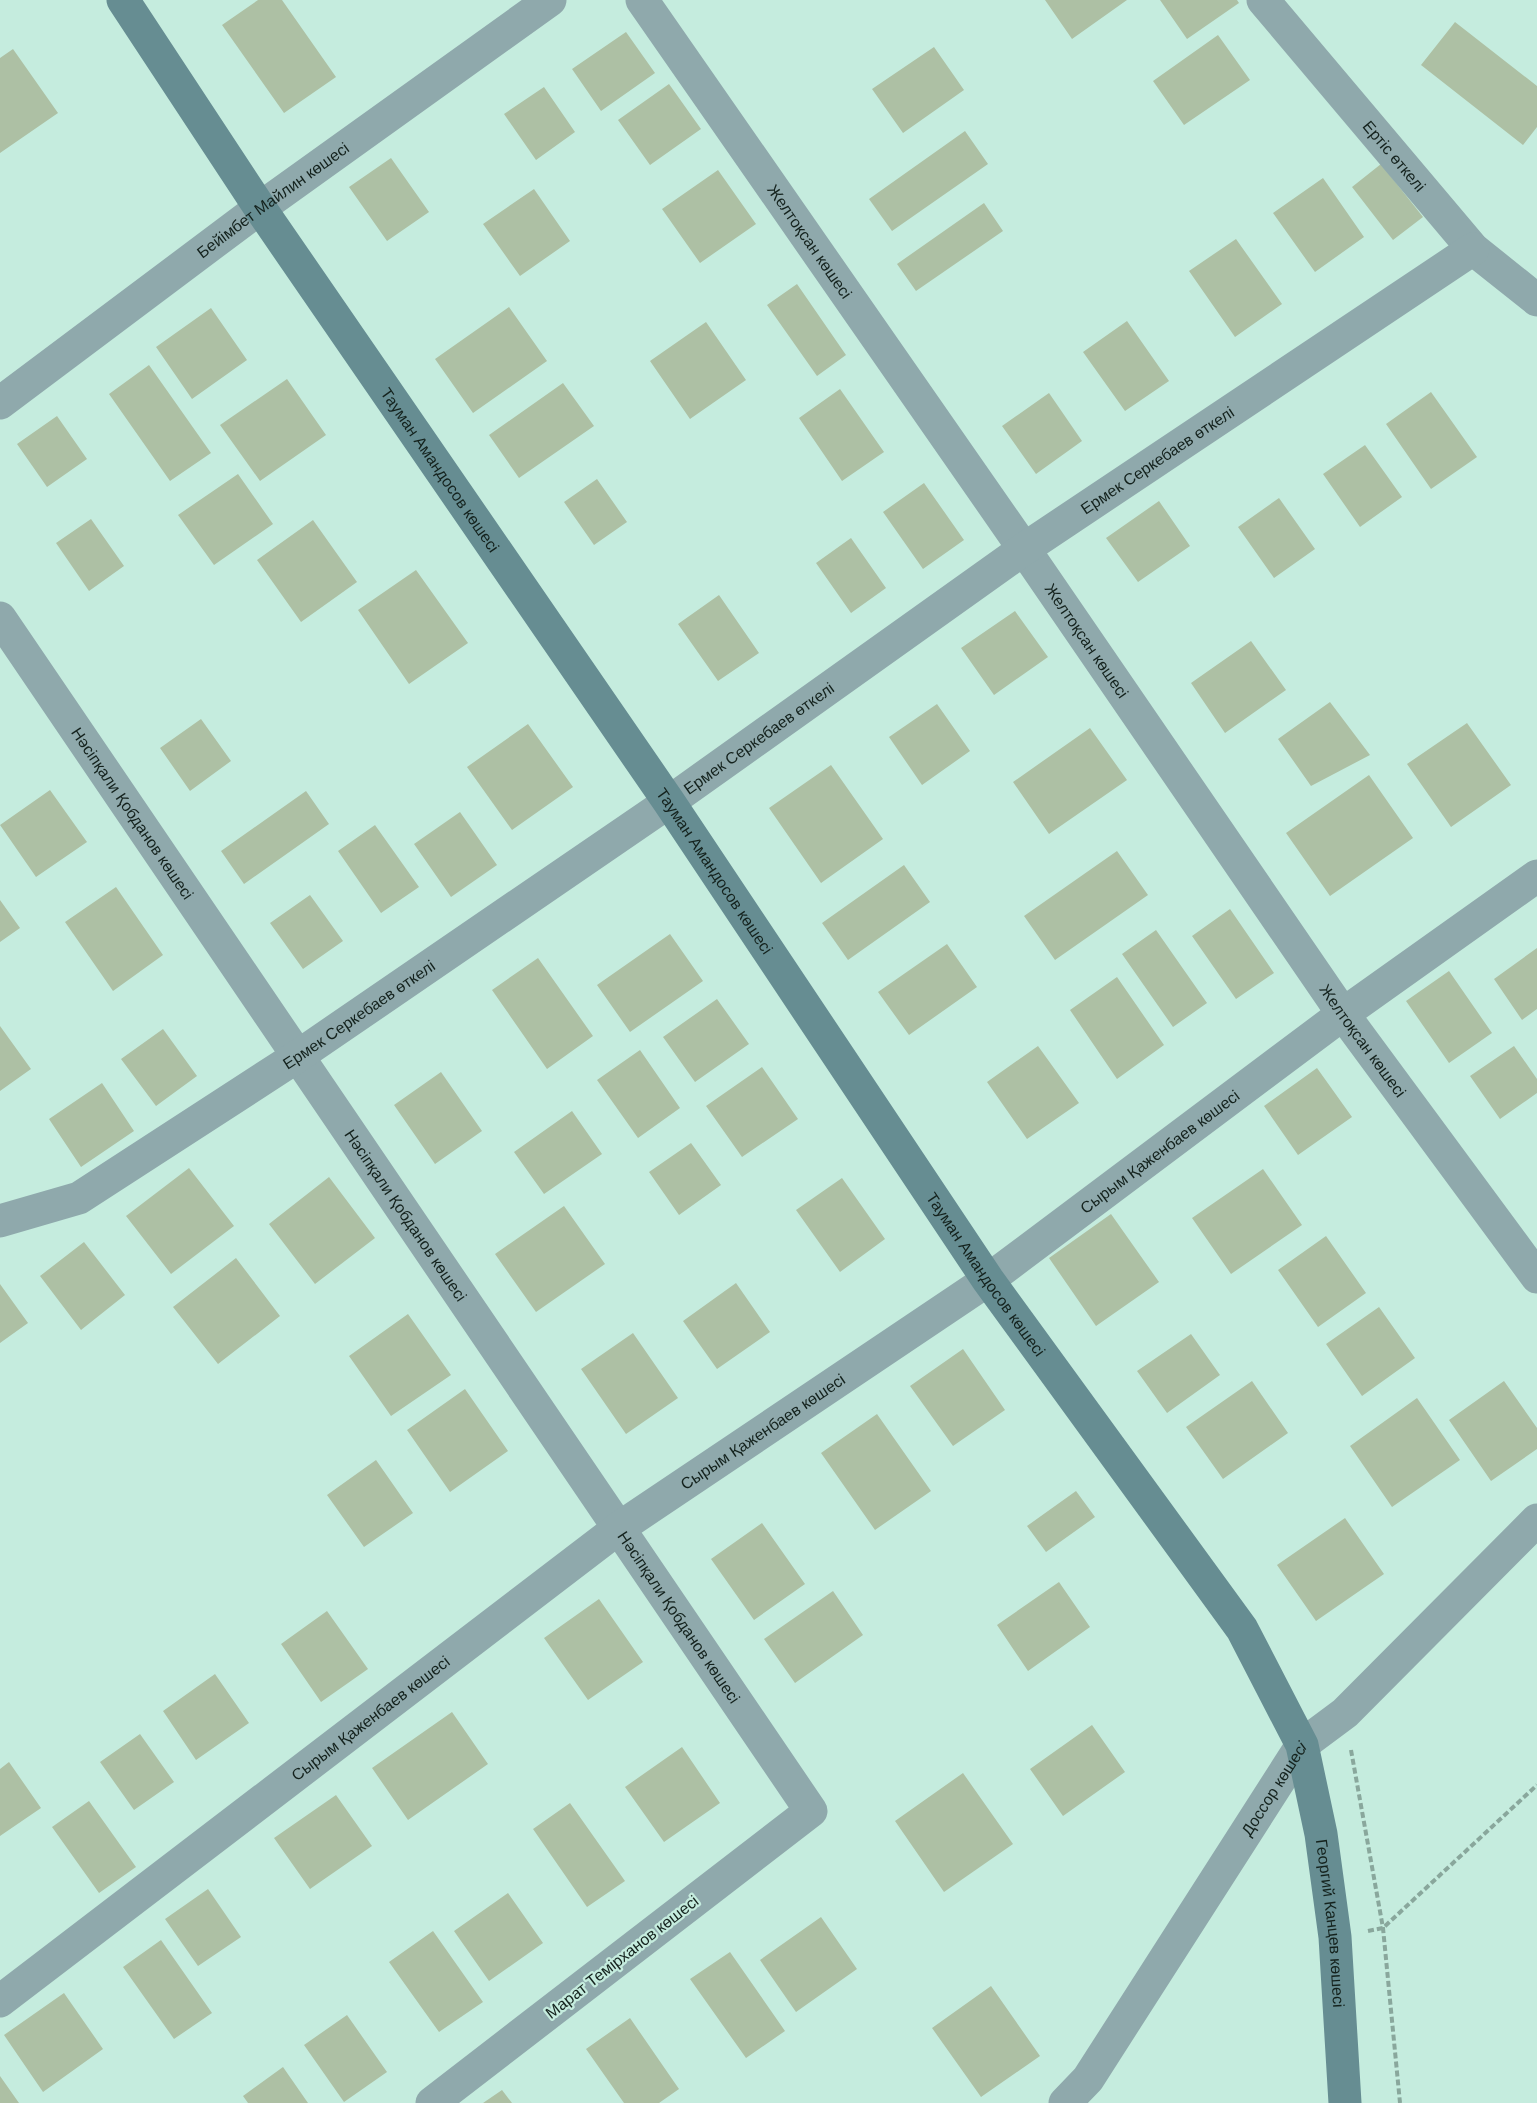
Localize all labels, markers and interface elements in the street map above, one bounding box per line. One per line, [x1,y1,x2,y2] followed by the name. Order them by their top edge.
[1358,116,1431,196] street label: Ертіс өткелі
[192,137,353,262] street label: Бейімбет Майлин көшесі
[763,180,857,303] street label: Желтоқсан көшесі
[376,383,504,556] street label: Тауман Амандосов көшесі
[1076,401,1238,519] street label: Ермек Серкебаев өткелі
[1040,579,1134,702] street label: Желтоқсан көшесі
[679,677,838,799] street label: Ермек Серкебаев өткелі
[67,723,199,903] street label: Нәсіпқали Қобданов көшесі
[652,784,778,958] street label: Тауман Амандосов көшесі
[279,955,439,1074] street label: Ермек Серкебаев өткелі
[1315,980,1411,1101] street label: Желтоқсан көшесі
[1076,1085,1243,1218] street label: Сырым Қаженбаев көшесі
[340,1125,472,1305] street label: Нәсіпқали Қобданов көшесі
[922,1188,1050,1360] street label: Тауман Амандосов көшесі
[676,1369,849,1494] street label: Сырым Қаженбаев көшесі
[613,1527,745,1707] street label: Нәсіпқали Қобданов көшесі
[287,1651,454,1785] street label: Сырым Қаженбаев көшесі
[1236,1736,1310,1840] street label: Доссор көшесі
[1311,1838,1350,2008] street label: Георгий Канцев көшесі
[541,1891,703,2023] street label: Марат Темірханов көшесі

